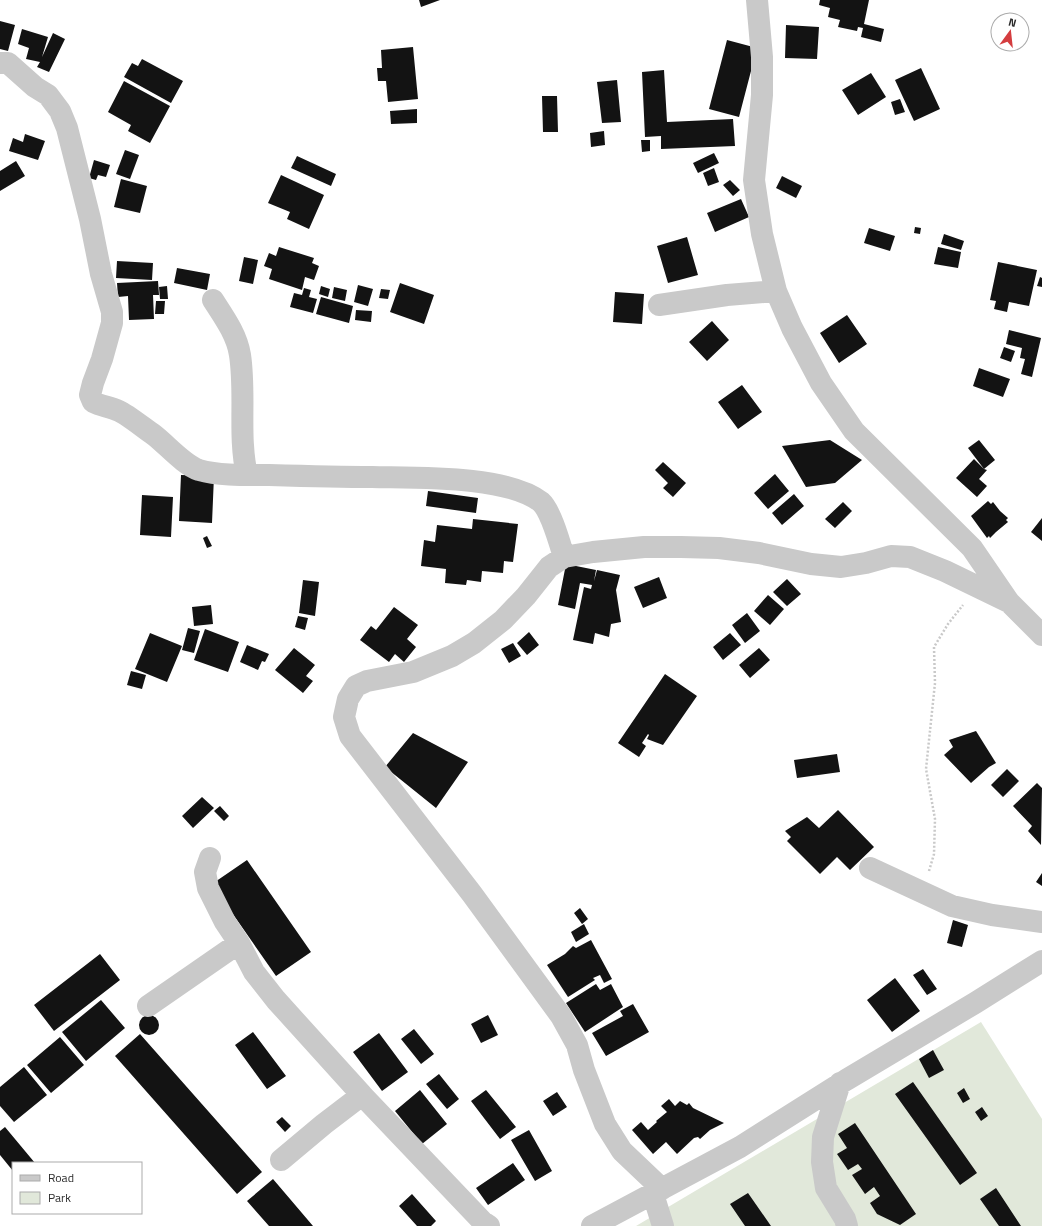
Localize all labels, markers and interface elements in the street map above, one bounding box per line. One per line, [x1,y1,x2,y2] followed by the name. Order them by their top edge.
[990,12,1030,52] north arrow
[1007,14,1018,31] text: N
[12,1162,142,1214] legend
[48,1168,74,1187] text: Road
[48,1188,71,1207] text: Park

